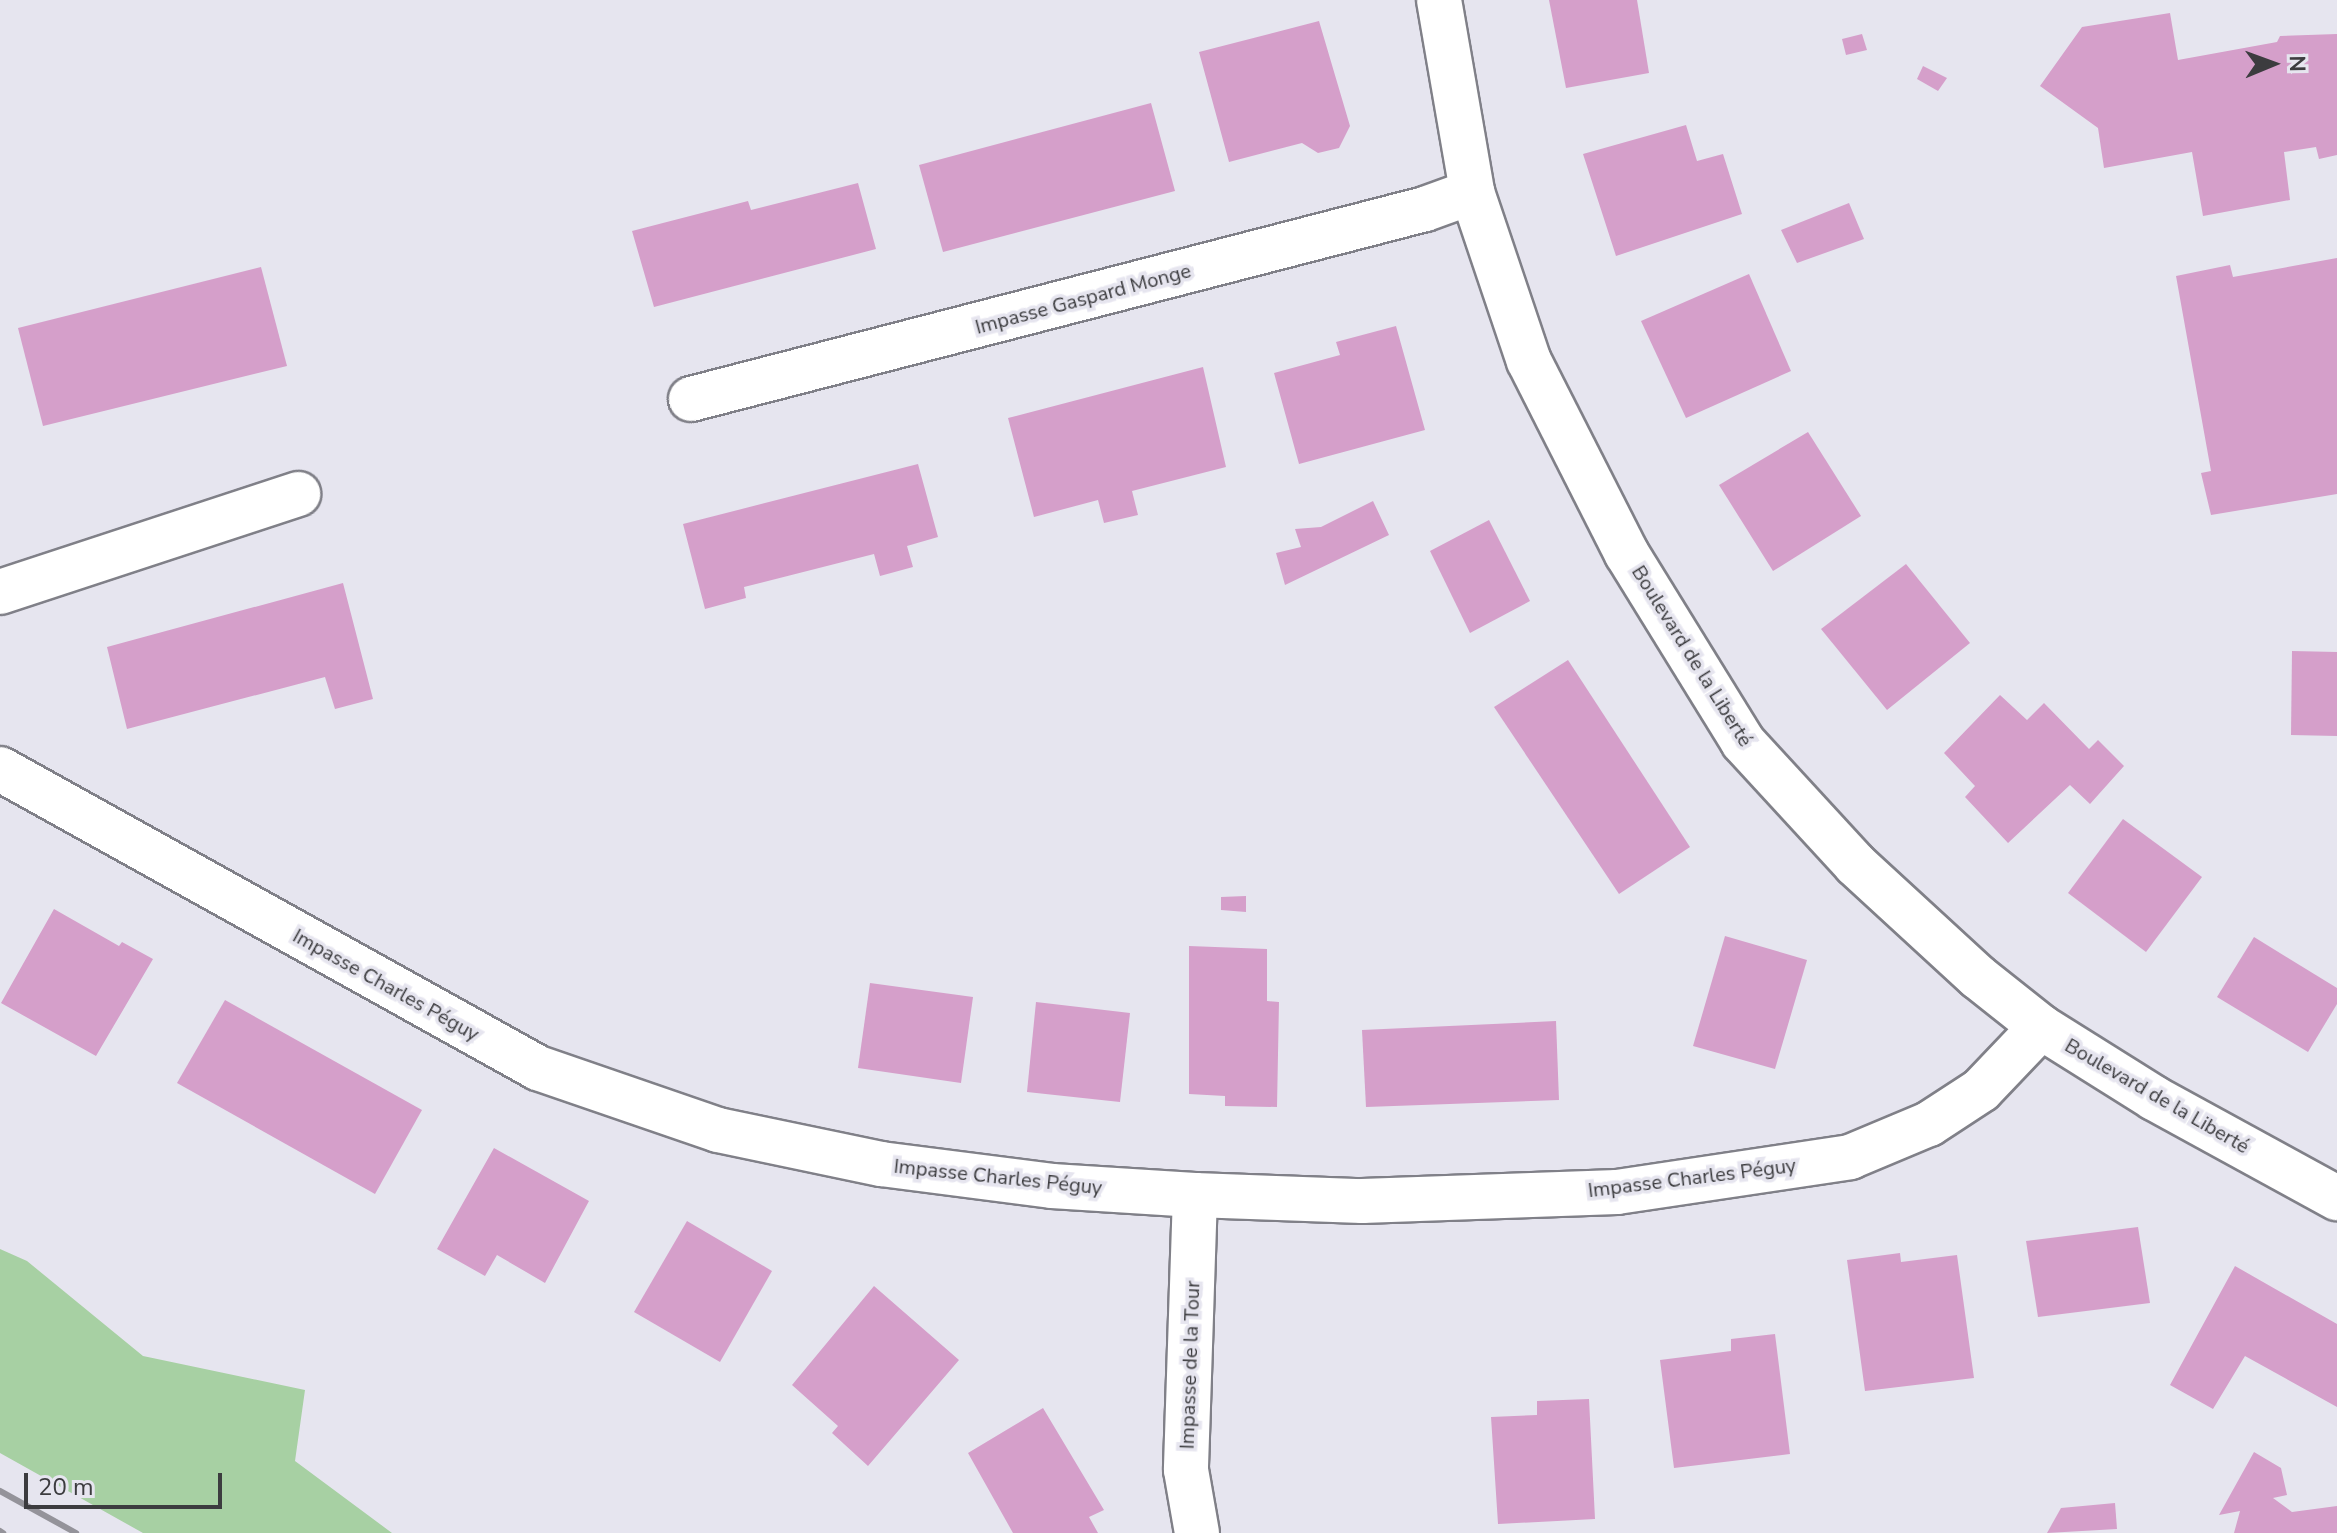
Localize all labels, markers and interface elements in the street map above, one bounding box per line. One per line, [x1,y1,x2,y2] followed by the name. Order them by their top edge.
[2233,24,2313,104] north arrow
[2282,55,2312,72] text: N
[973,259,1193,339] street label: Impasse Gaspard Monge
[1626,561,1758,751] street label: Boulevard de la Liberté
[289,924,483,1046] street label: Impasse Charles Péguy
[2061,1033,2253,1159] street label: Boulevard de la Liberté
[1587,1153,1797,1203] street label: Impasse Charles Péguy
[893,1154,1103,1200] street label: Impasse Charles Péguy
[1175,1280,1205,1450] street label: Impasse de la Tour
[28,1457,226,1507] scale bar
[38,1471,94,1503] text: 20 m

